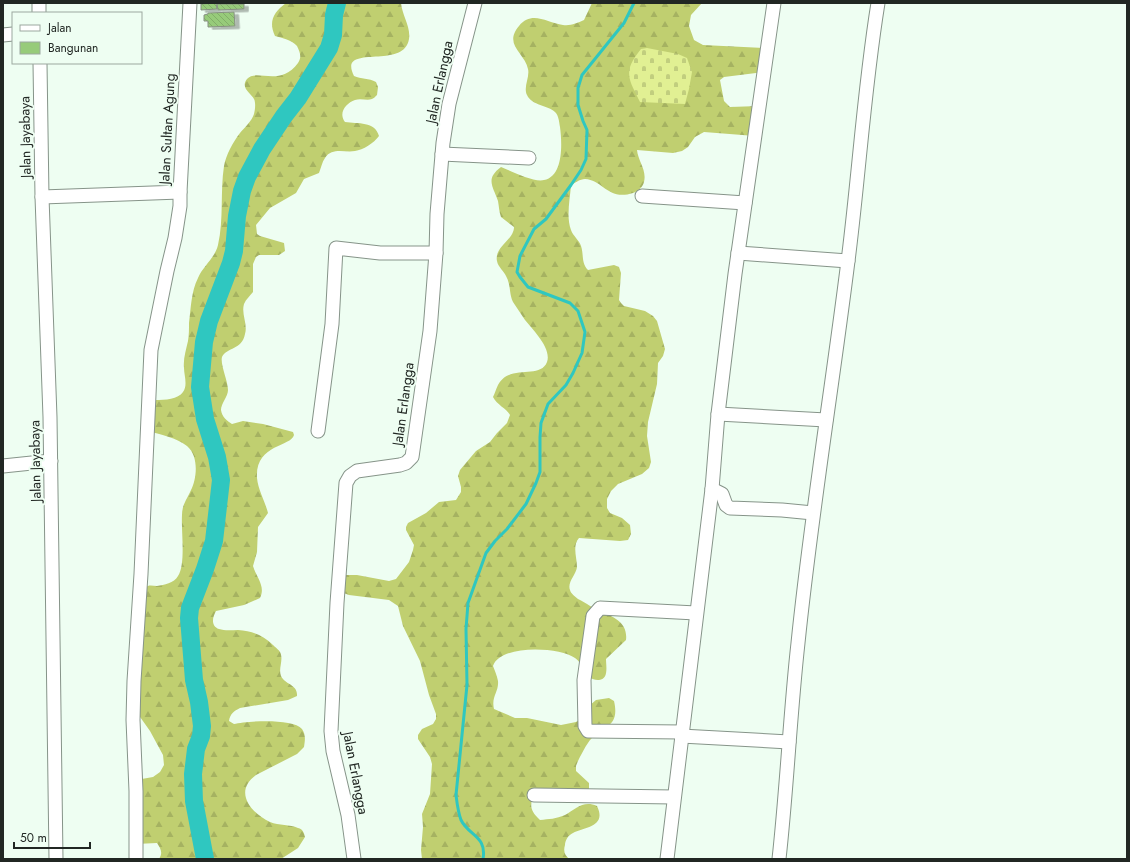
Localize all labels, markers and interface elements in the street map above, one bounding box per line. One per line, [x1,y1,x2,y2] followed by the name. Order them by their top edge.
[12,12,142,64] legend
[46,19,71,37] text: Jalan
[48,39,98,57] text: Bangunan
[420,39,458,127] street label: Jalan Erlangga
[154,73,180,187] street label: Jalan Sultan Agung
[14,96,36,180] street label: Jalan Jayabaya
[387,361,419,449] street label: Jalan Erlangga
[24,420,46,504] street label: Jalan Jayabaya
[338,728,374,816] street label: Jalan Erlangga
[14,824,90,850] scale bar
[20,829,47,847] text: 50 m

